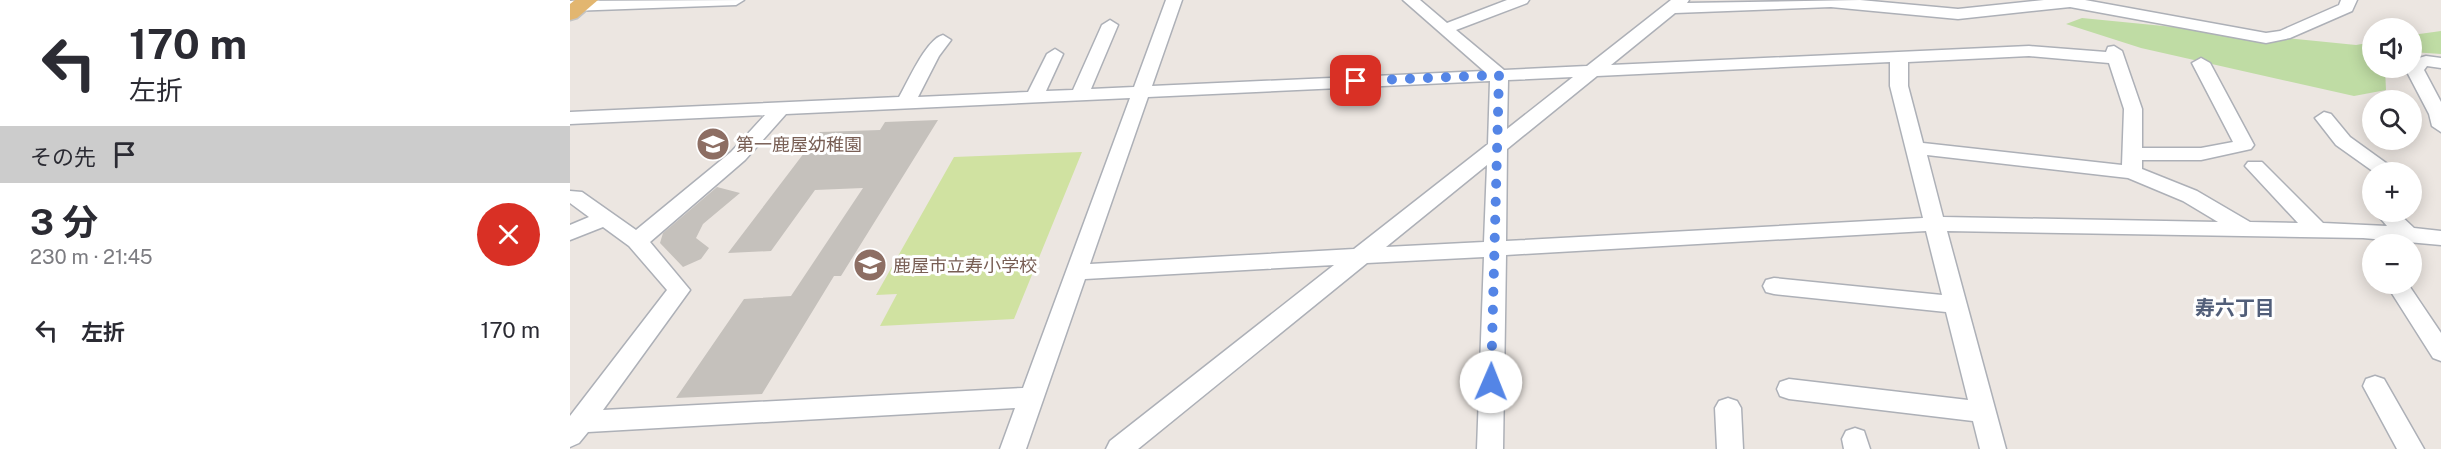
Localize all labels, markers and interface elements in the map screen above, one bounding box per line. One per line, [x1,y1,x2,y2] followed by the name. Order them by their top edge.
[2362,18,2422,294] map controls
[2362,18,2422,78] button: sound
[129,19,247,68] text: 170 m
[30,24,108,102] icon: left
[1330,55,1381,106] pin
[1339,64,1372,97] icon: arrive
[129,74,183,106] text: 左折
[2362,90,2422,150] button: search
[695,126,731,162] school or university icon: 第一鹿屋幼稚園
[736,134,862,155] place label: 第一鹿屋幼稚園
[108,138,141,171] icon: arrive
[30,144,96,170] text: その先
[2362,162,2422,222] button: +
[30,201,98,243] text: 3 分
[477,203,540,266] button: close
[2362,234,2422,294] button: −
[30,245,153,269] text: 230 m · 21:45
[852,247,888,283] school or university icon: 鹿屋市立寿小学校
[893,255,1037,276] place label: 鹿屋市立寿小学校
[2195,296,2275,320] district label: 寿六丁目
[30,314,63,347] icon: left
[480,317,540,343] text: 170 m
[81,319,125,345] text: 左折
[1459,350,1523,414] position arrow

